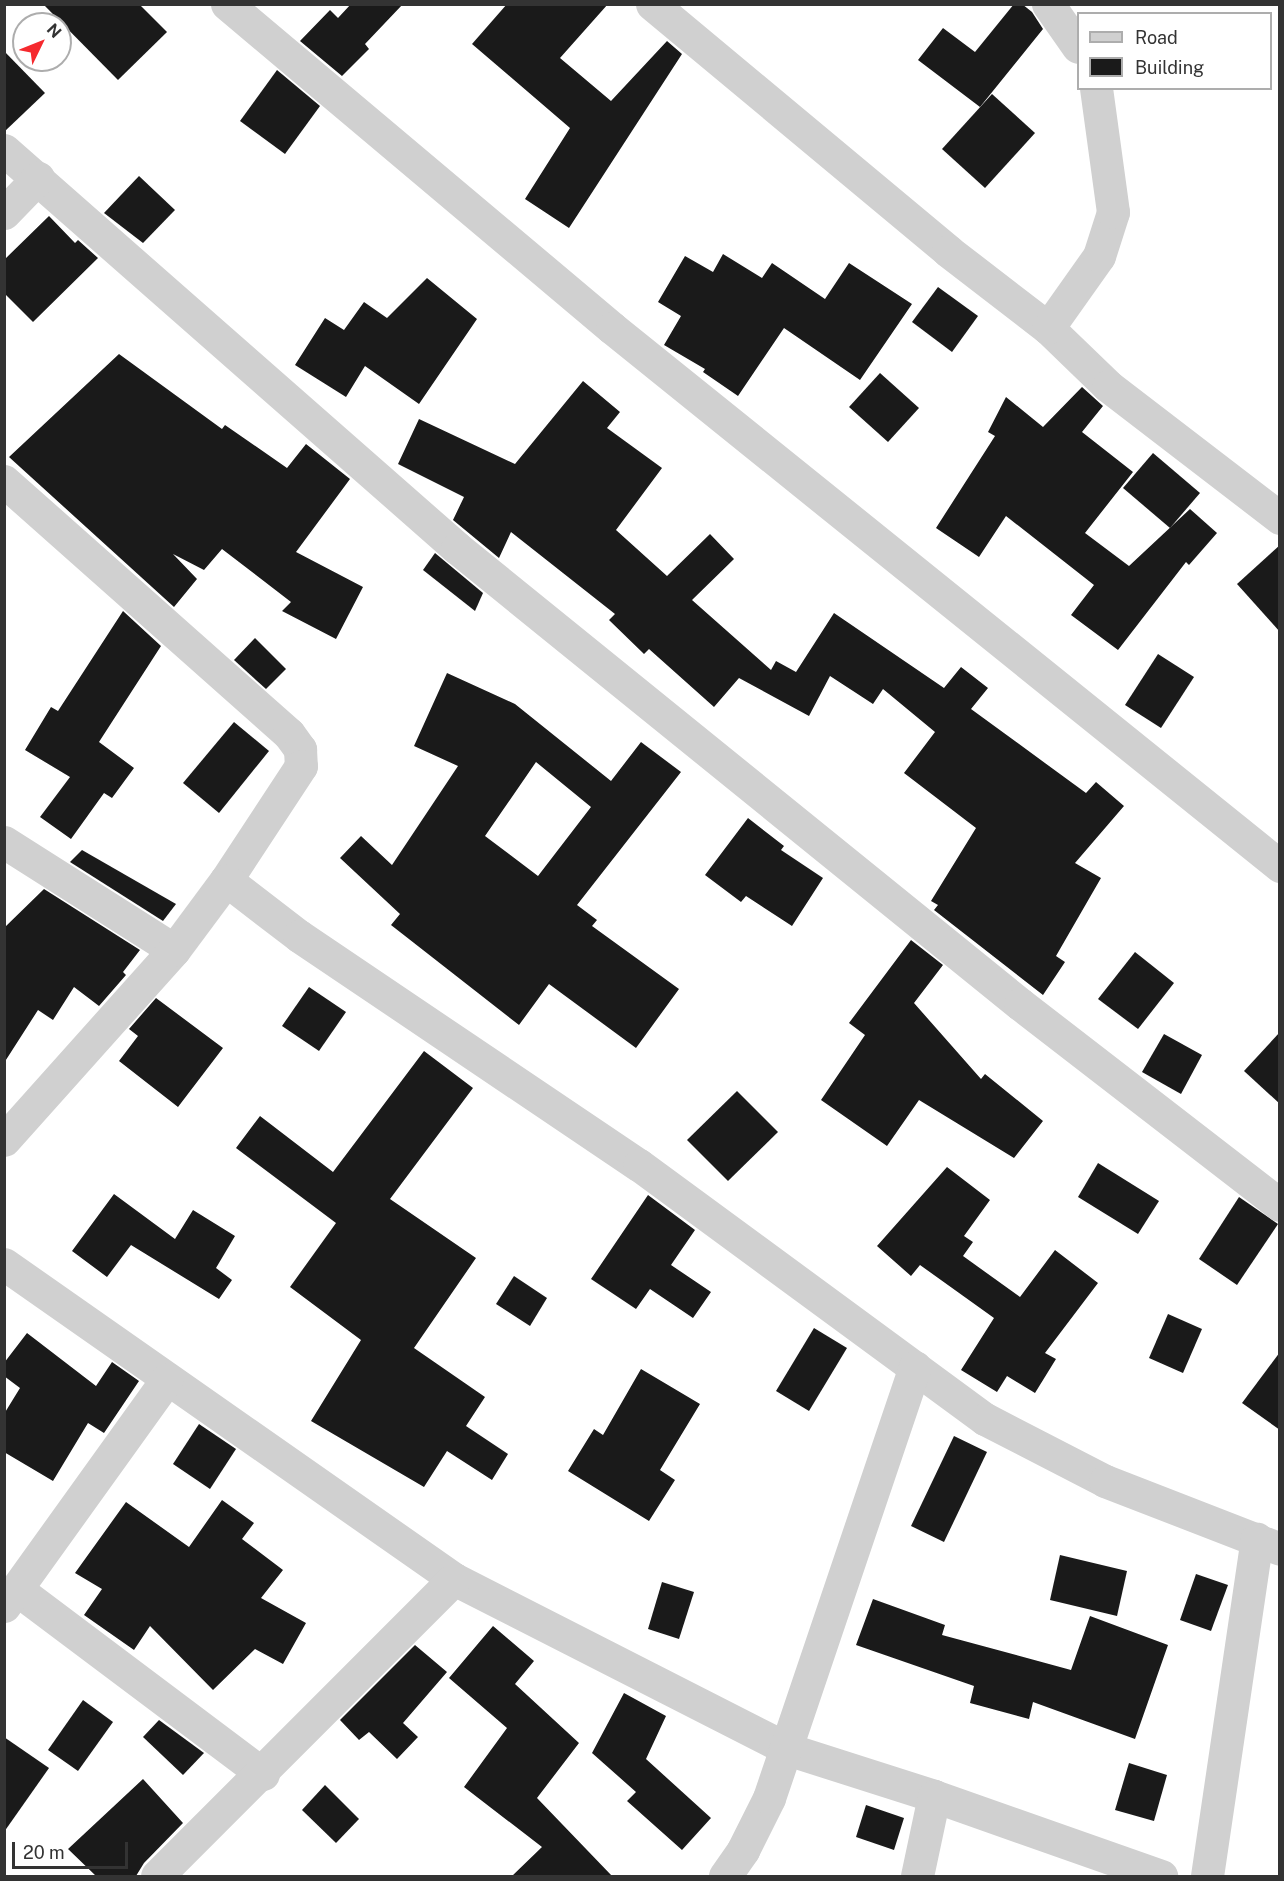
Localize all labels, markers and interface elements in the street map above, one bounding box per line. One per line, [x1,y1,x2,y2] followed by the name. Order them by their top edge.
[12,12,72,72] north arrow
[1077,12,1272,90] legend
[43,20,65,42] text: N
[1135,27,1178,48] text: Road
[1135,57,1204,78] text: Building
[15,1830,130,1868] scale bar
[23,1842,65,1863] text: 20 m

